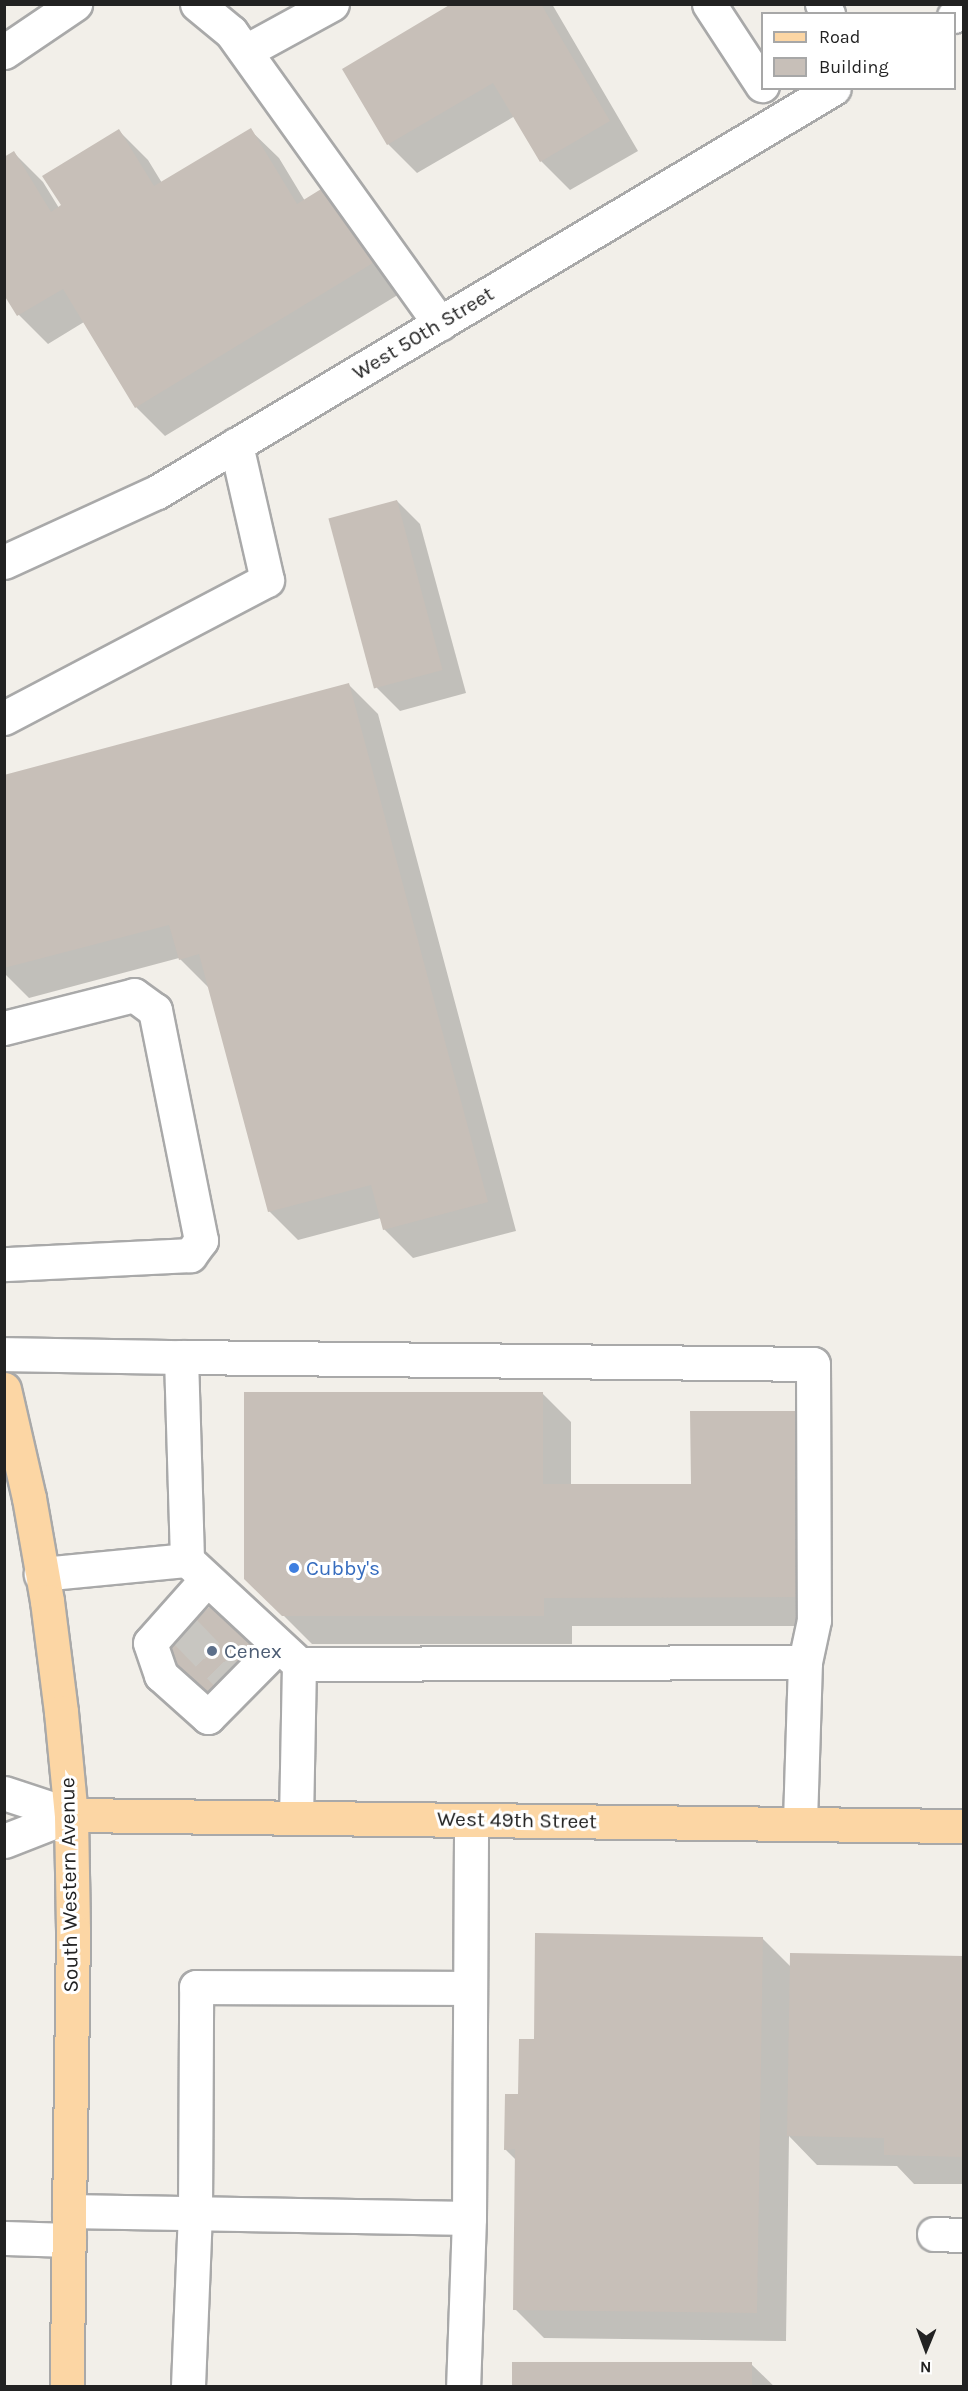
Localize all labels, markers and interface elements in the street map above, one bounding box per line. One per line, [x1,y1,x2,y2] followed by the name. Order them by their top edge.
[761,12,956,90] legend
[819,26,860,48] text: Road
[819,56,889,78] text: Building
[348,281,498,385] street label: West 50th Street
[306,1555,380,1581] place label: Cubby's
[287,1561,301,1575] marker: Cubby's
[224,1638,282,1664] place label: Cenex
[205,1644,219,1658] marker: Cenex
[55,1777,83,1993] street label: South Western Avenue
[437,1806,597,1834] street label: West 49th Street
[896,2319,956,2379] north arrow
[920,2358,932,2377] text: N

